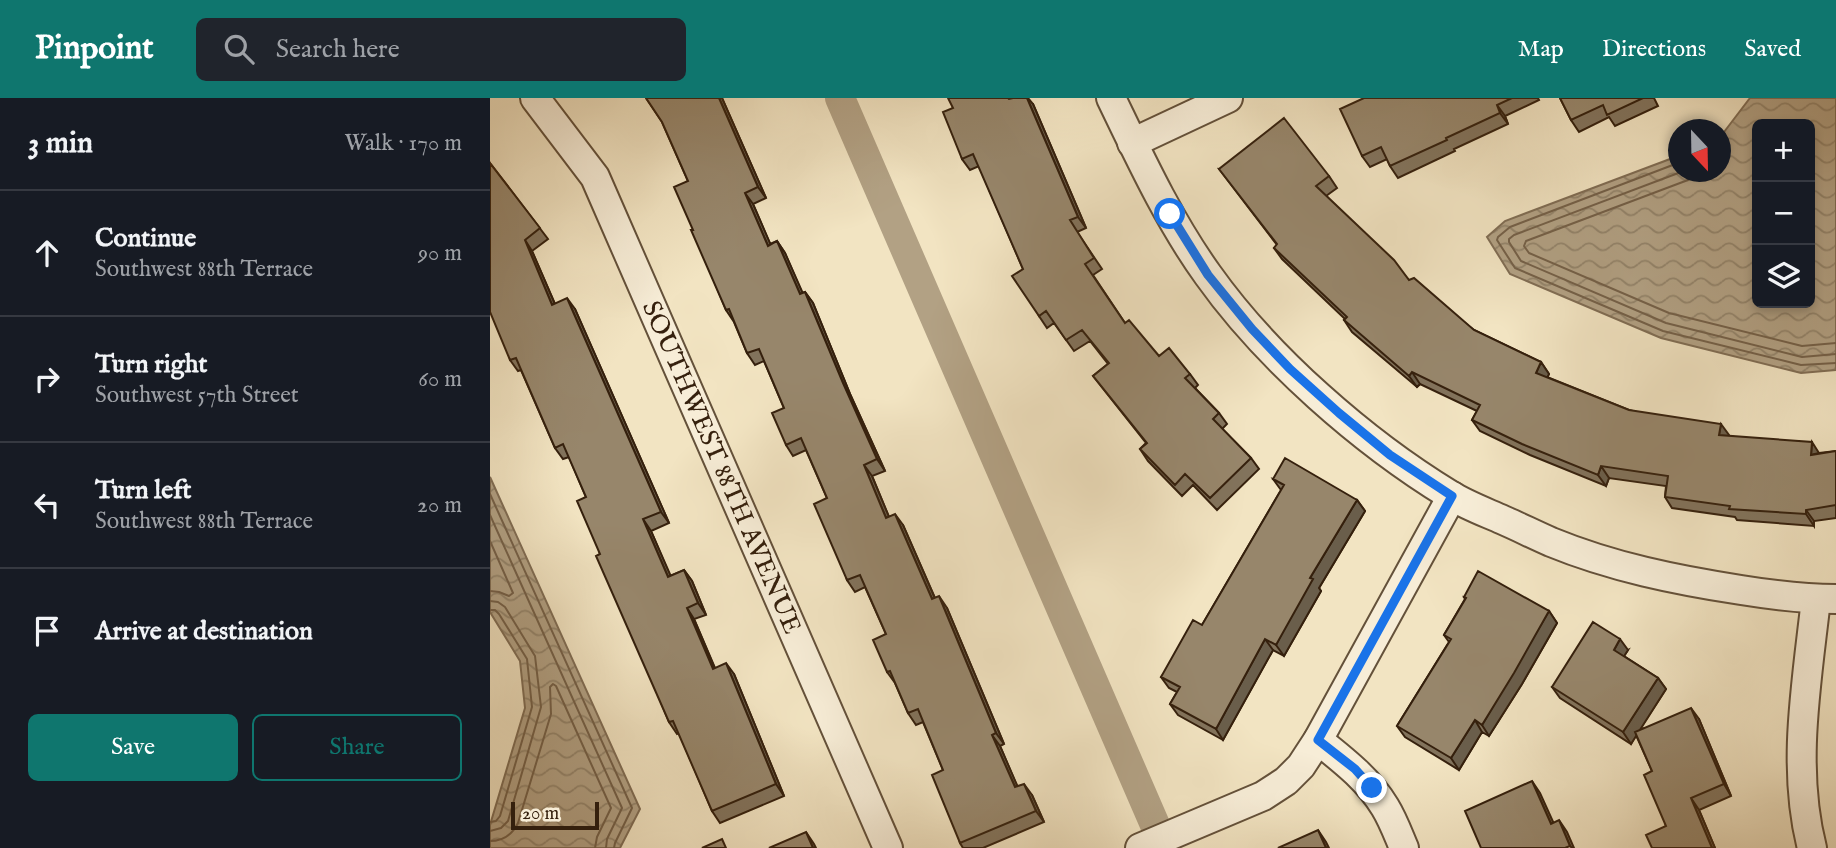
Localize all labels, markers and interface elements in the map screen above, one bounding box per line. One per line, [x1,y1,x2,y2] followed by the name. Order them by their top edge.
[196,18,686,81] search box
[35,28,154,70] text: Pinpoint
[220,30,258,68] icon: search
[276,33,400,66] text: Search here
[1518,34,1564,65] text: Map
[1602,34,1706,65] text: Directions
[1744,34,1801,65] text: Saved
[1668,119,1731,182] north arrow
[1752,119,1815,308] map controls
[1752,119,1815,182] button: +
[28,125,93,163] text: 3 min
[344,129,462,158] text: Walk · 170 m
[1752,182,1815,245] button: −
[1154,198,1185,229] route start
[95,222,196,255] text: Continue
[28,234,66,272] icon: ahead
[418,239,462,268] text: 90 m
[1752,245,1815,308] button: layers
[95,255,313,284] text: Southwest 88th Terrace
[635,296,809,639] street label: SOUTHWEST 88TH AVENUE
[95,348,208,381] text: Turn right
[28,360,66,398] icon: right
[418,365,462,394] text: 60 m
[95,381,299,410] text: Southwest 57th Street
[95,474,192,507] text: Turn left
[28,486,66,524] icon: left
[417,491,462,520] text: 20 m
[95,507,313,536] text: Southwest 88th Terrace
[28,612,66,650] icon: arrive
[95,615,313,648] text: Arrive at destination
[28,714,238,781] button: Save
[252,714,462,781] button: Share
[1356,772,1387,803] route end
[511,799,598,831] scale bar
[522,802,559,826] text: 20 m

